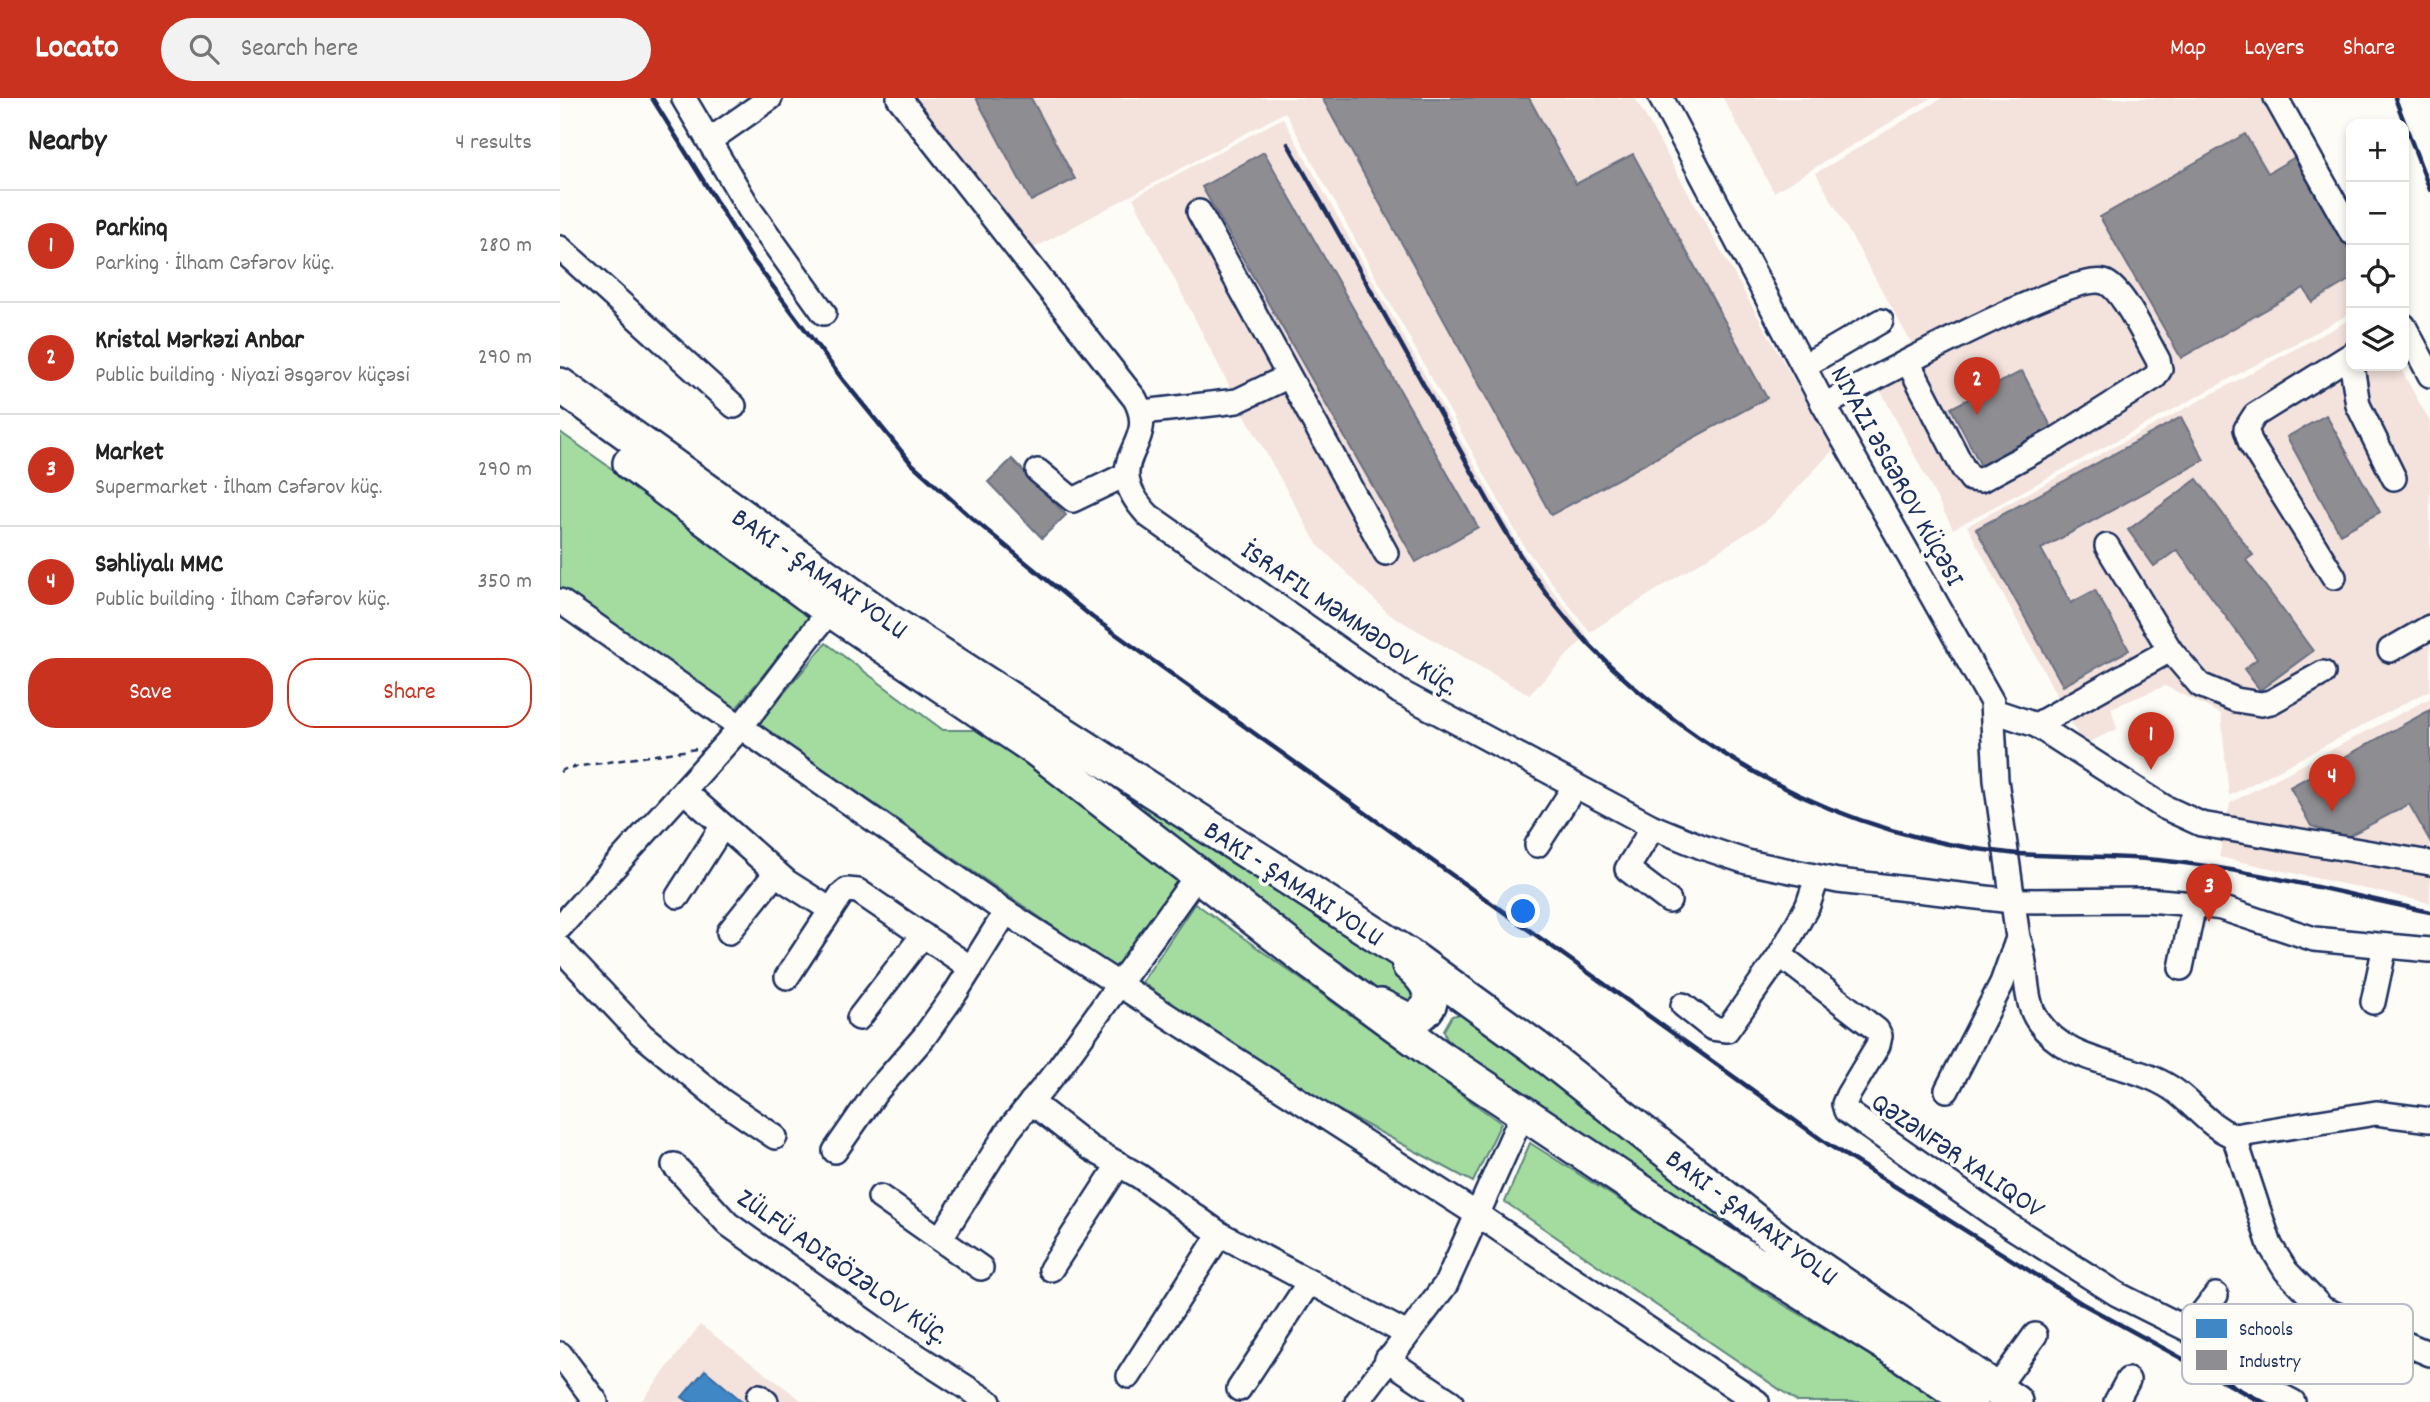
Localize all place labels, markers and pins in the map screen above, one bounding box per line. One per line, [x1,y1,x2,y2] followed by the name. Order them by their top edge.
[1954,357,2000,415] pin: 2
[2128,712,2174,770] pin: 1
[2309,754,2355,812] pin: 4
[2186,864,2232,922] pin: 3

